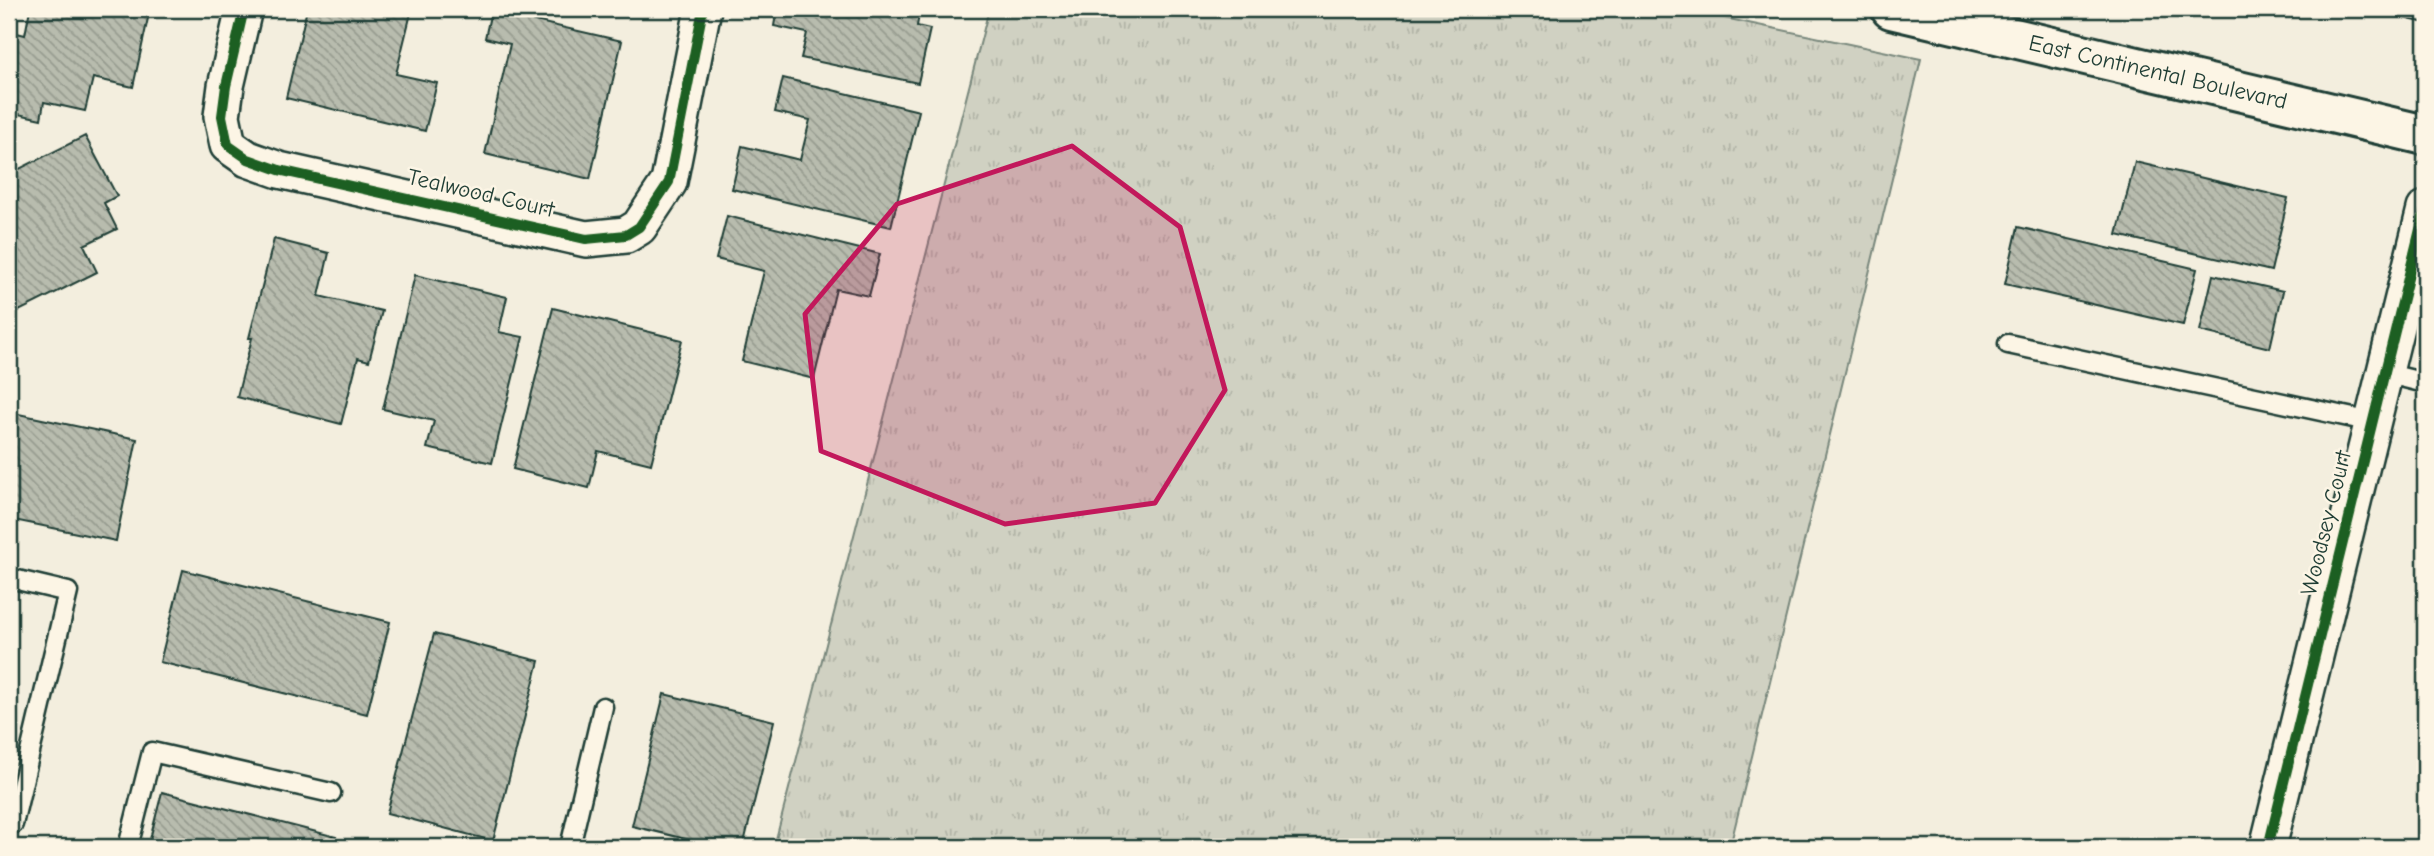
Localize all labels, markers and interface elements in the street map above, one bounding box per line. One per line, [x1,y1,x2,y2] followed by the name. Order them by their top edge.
[2026,29,2290,115] street label: East Continental Boulevard
[405,163,558,223] street label: Tealwood Court
[2295,446,2357,598] street label: Woodsey Court

